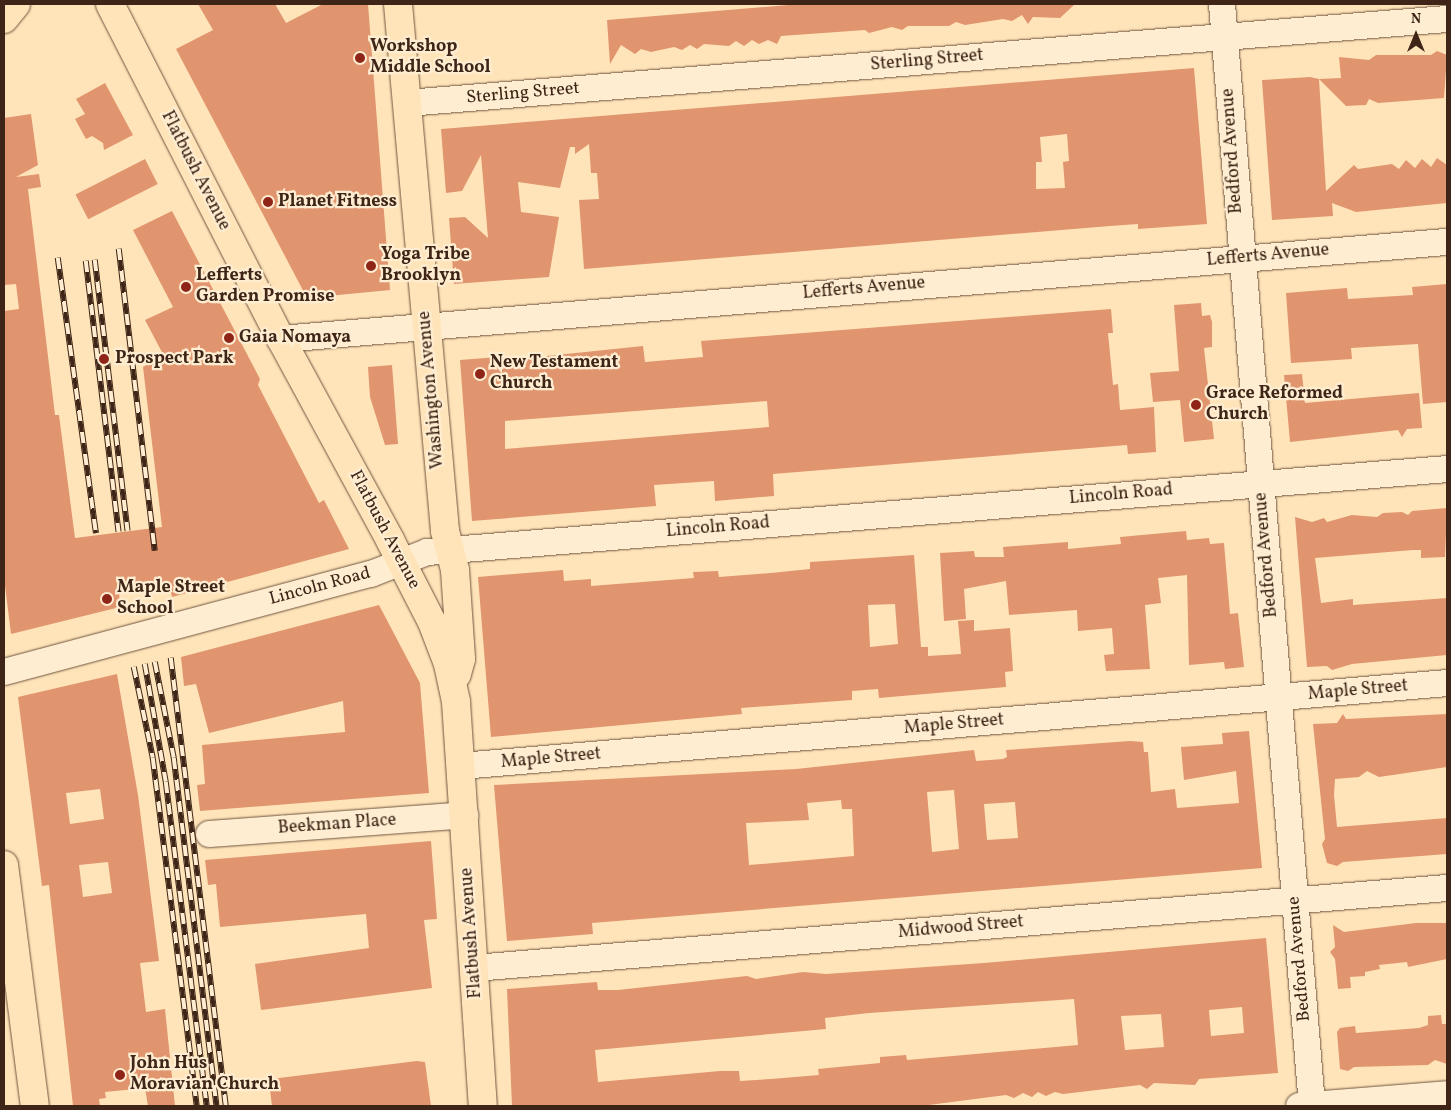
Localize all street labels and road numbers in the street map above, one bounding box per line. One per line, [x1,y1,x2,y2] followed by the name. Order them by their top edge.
[869,45,985,77] street label: Sterling Street
[465,78,581,110] street label: Sterling Street
[1218,87,1248,215] street label: Bedford Avenue
[156,108,234,234] street label: Flatbush Avenue
[1206,240,1330,272] street label: Lefferts Avenue
[802,273,926,305] street label: Lefferts Avenue
[414,310,450,470] street label: Washington Avenue
[344,467,424,593] street label: Flatbush Avenue
[1068,480,1174,510] street label: Lincoln Road
[1251,491,1283,619] street label: Bedford Avenue
[665,513,771,543] street label: Lincoln Road
[267,563,373,611] street label: Lincoln Road
[1307,676,1409,706] street label: Maple Street
[903,710,1005,740] street label: Maple Street
[500,744,602,774] street label: Maple Street
[277,810,397,840] street label: Beekman Place
[457,867,487,999] street label: Flatbush Avenue
[1284,895,1316,1023] street label: Bedford Avenue
[897,912,1025,944] street label: Midwood Street

